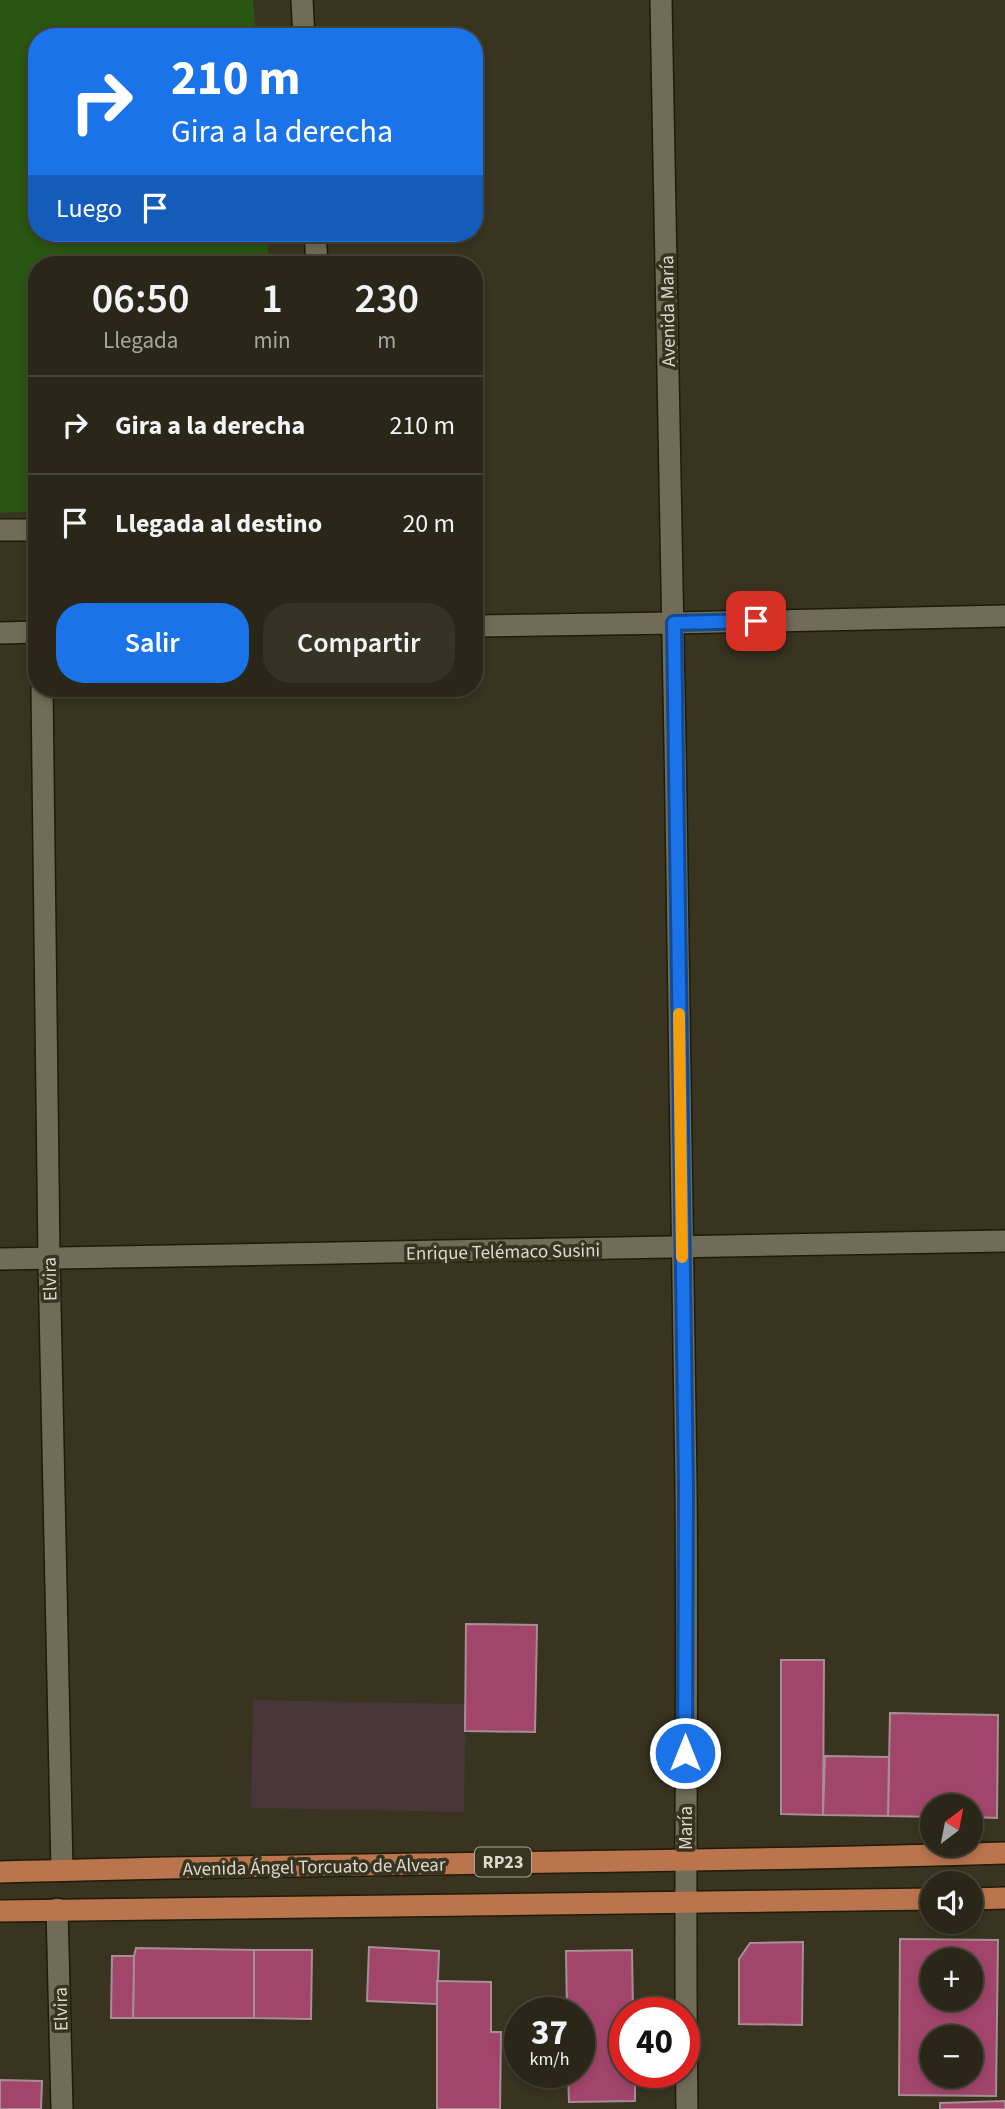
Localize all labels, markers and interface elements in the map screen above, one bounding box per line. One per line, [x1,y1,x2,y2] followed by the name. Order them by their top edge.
[171,44,300,114] text: 210 m
[56,56,147,147] icon: right
[171,109,393,155] text: Gira a la derecha
[136,189,174,227] icon: arrive
[56,190,122,227] text: Luego
[654,255,683,367] street label: Avenida María
[92,269,190,329] text: 06:50
[261,269,283,329] text: 1
[355,269,419,329] text: 230
[103,324,178,357] text: Llegada
[253,324,291,357] text: min
[377,324,396,357] text: m
[56,406,94,444] icon: right
[115,407,305,444] text: Gira a la derecha
[389,407,455,444] text: 210 m
[56,504,94,542] icon: arrive
[115,505,322,542] text: Llegada al destino
[402,505,455,542] text: 20 m
[726,591,786,651] pin
[737,602,775,640] icon: arrive
[56,603,249,683] button: Salir
[263,603,455,683] button: Compartir
[406,1237,600,1268] street label: Enrique Telémaco Susini
[37,1257,64,1301] street label: Elvira
[648,1716,722,1790] position arrow
[920,1794,984,1857] north arrow
[920,1794,983,2088] map controls
[673,1806,700,1850] street label: María
[475,1848,531,1876] road number: RP23
[182,1852,446,1883] street label: Avenida Ángel Torcuato de Alvear
[920,1871,983,1934] button: sound
[920,1948,983,2011] button: +
[48,1987,75,2031] street label: Elvira
[609,1997,700,2088] speed limit sign: 40
[531,2008,568,2058] text: 37
[920,2025,983,2088] button: −
[530,2047,569,2072] text: km/h

